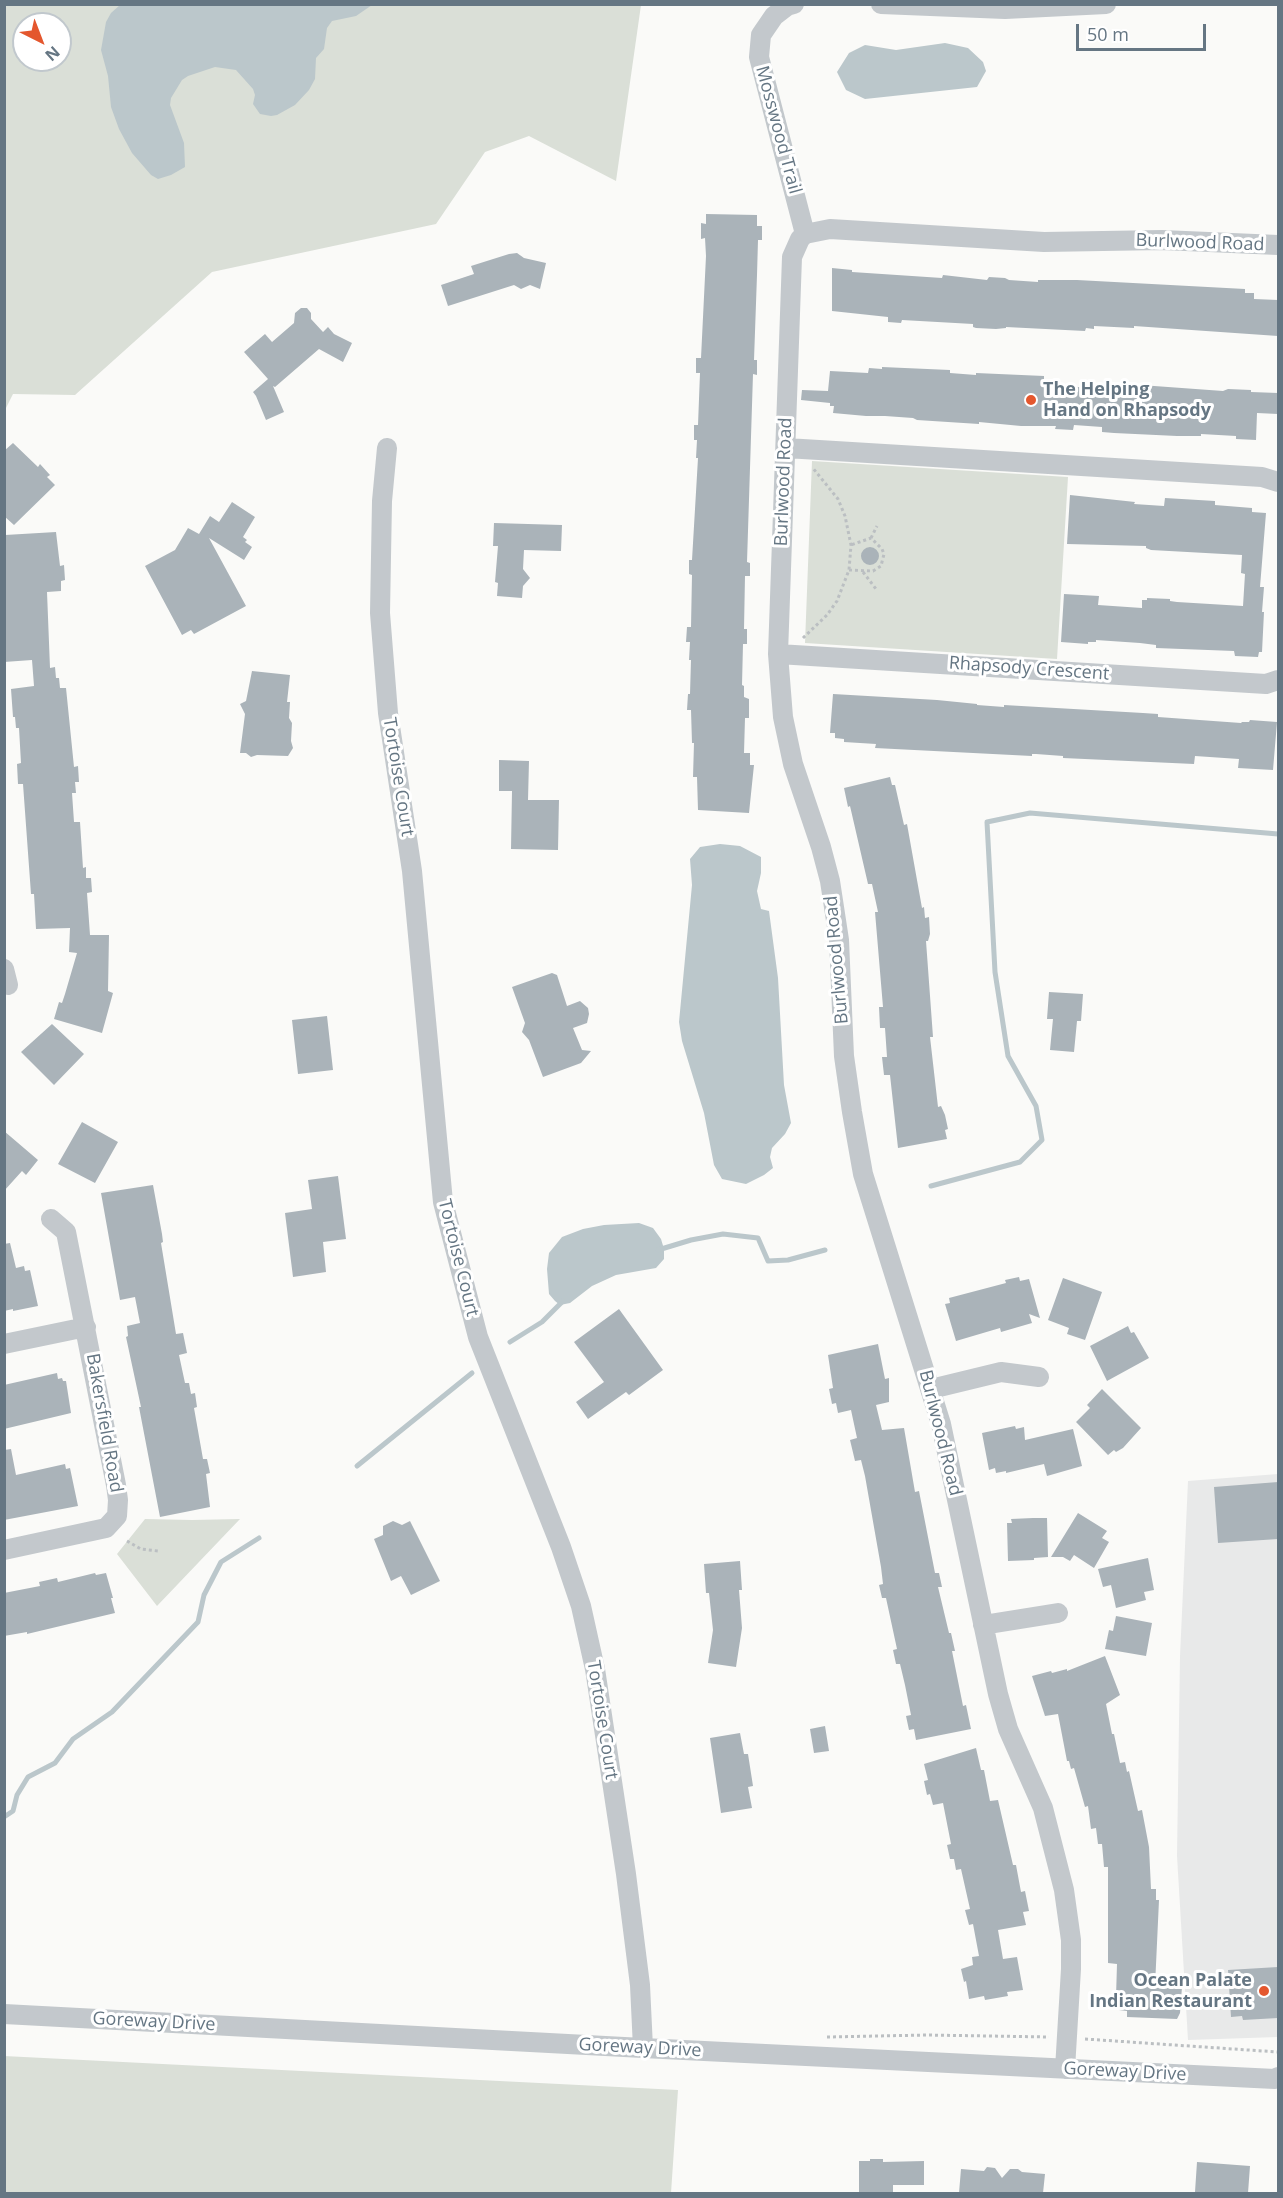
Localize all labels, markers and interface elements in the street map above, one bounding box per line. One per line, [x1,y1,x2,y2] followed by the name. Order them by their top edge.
[12,12,72,72] north arrow
[1079,12,1210,50] scale bar
[1087,22,1129,46] text: 50 m
[41,41,65,66] text: N
[751,64,805,196] street label: Mosswood Trail
[1135,230,1265,256] street label: Burlwood Road
[1043,379,1211,422] place label: The Helping Hand on Rhapsody
[1024,393,1038,407] marker: The Helping Hand on Rhapsody
[771,417,797,547] street label: Burlwood Road
[948,653,1110,685] street label: Rhapsody Crescent
[378,716,418,838] street label: Tortoise Court
[821,895,853,1025] street label: Burlwood Road
[433,1197,483,1319] street label: Tortoise Court
[81,1352,127,1494] street label: Bakersfield Road
[914,1368,966,1498] street label: Burlwood Road
[582,1659,622,1781] street label: Tortoise Court
[1089,1970,1252,2012] place label: Ocean Palate Indian Restaurant
[1257,1984,1271,1998] marker: Ocean Palate Indian Restaurant
[92,2008,216,2036] street label: Goreway Drive
[578,2034,702,2062] street label: Goreway Drive
[1063,2058,1187,2086] street label: Goreway Drive

